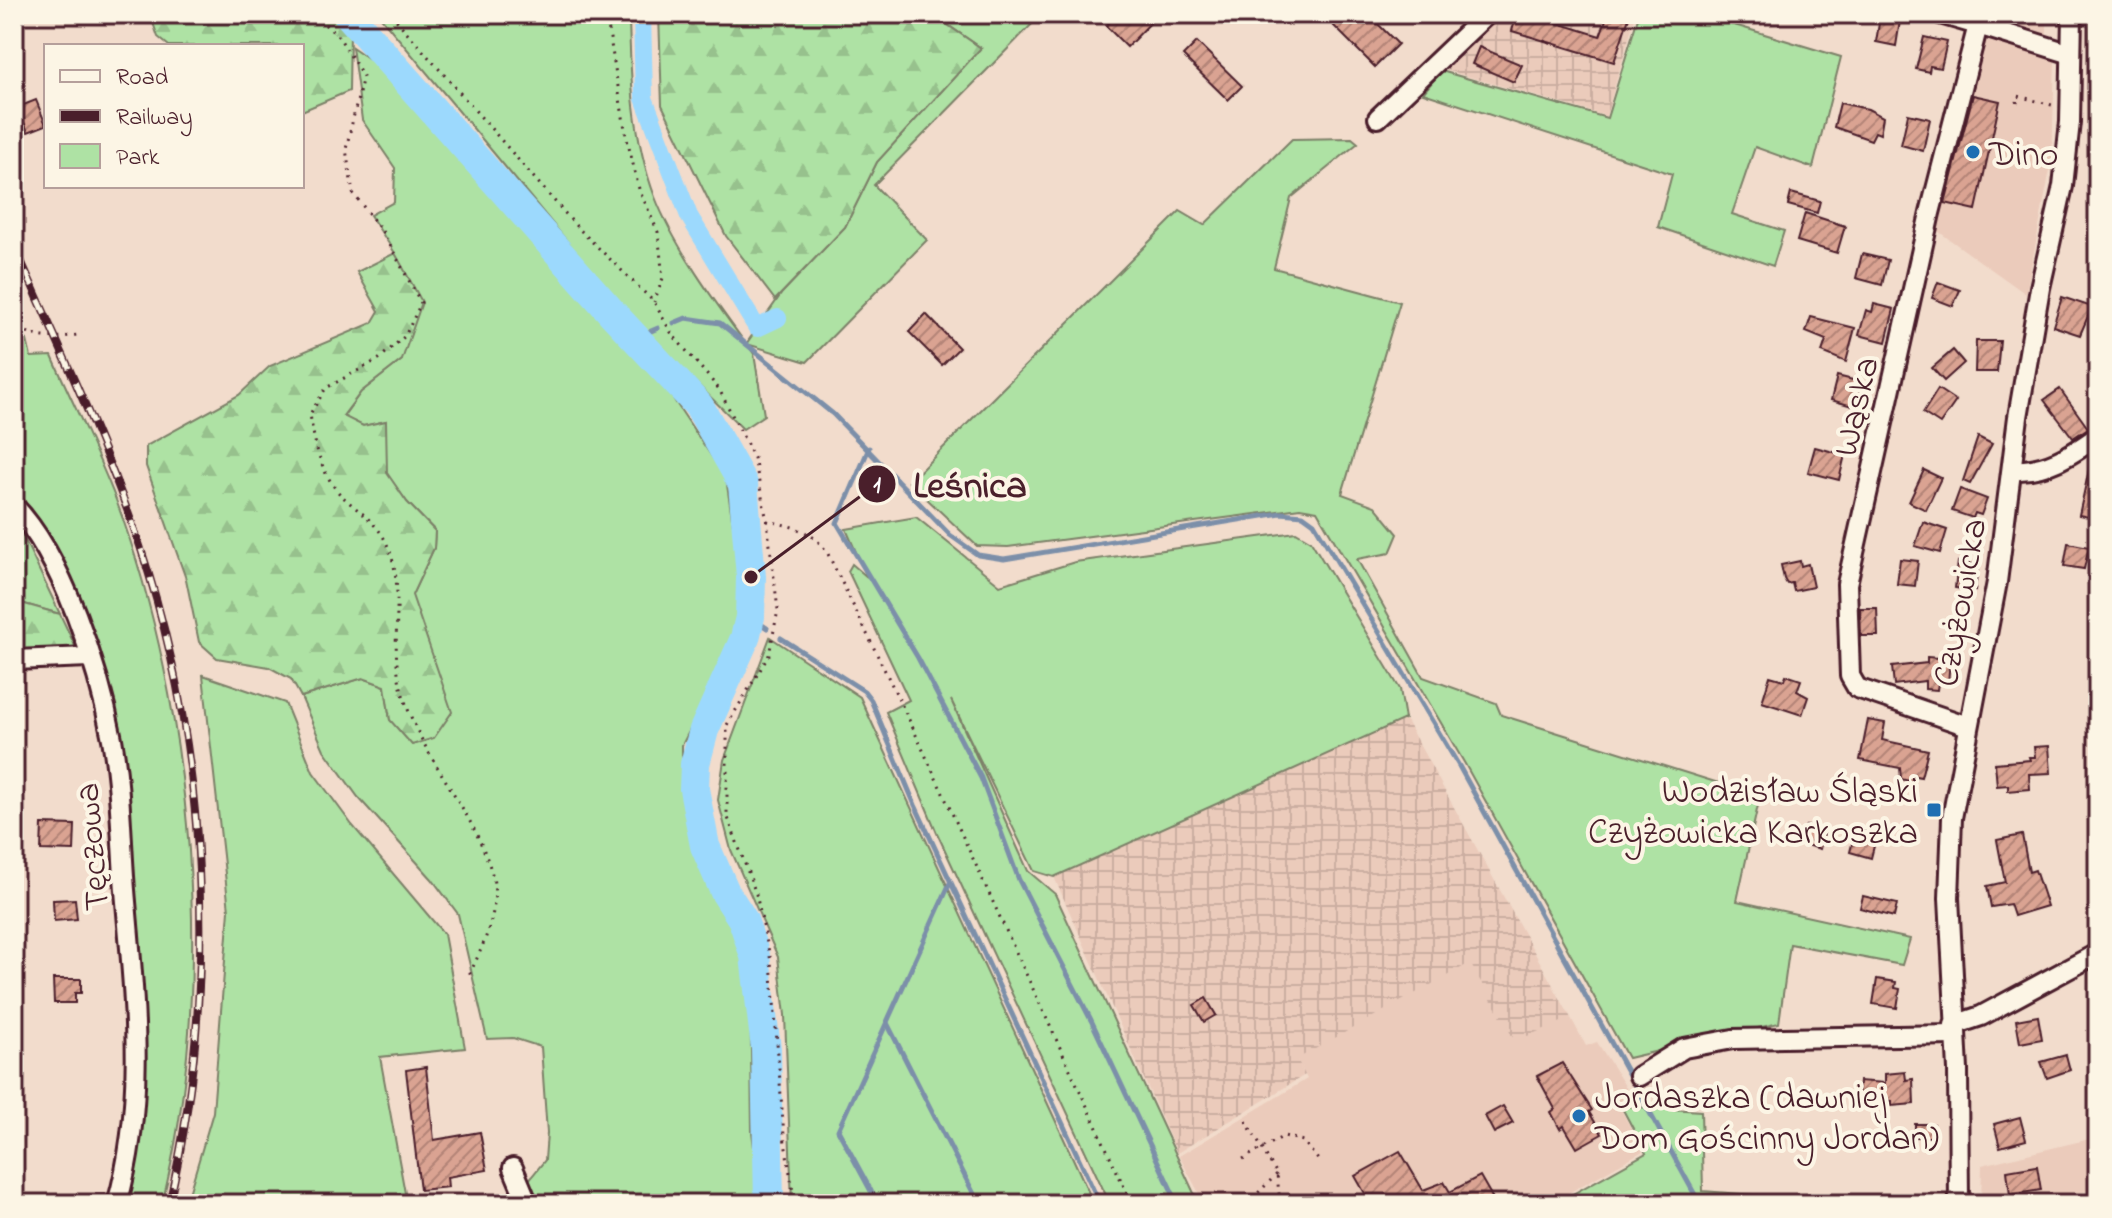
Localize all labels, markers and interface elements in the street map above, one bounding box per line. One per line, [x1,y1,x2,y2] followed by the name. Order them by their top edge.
[44,44,304,188] legend
[116,61,169,96] text: Road
[116,101,193,137] text: Railway
[1988,130,2058,183] place label: Dino
[116,141,160,176] text: Park
[1964,143,1982,161] marker: Dino
[1821,352,1896,462] street label: Wąska
[857,453,1043,515] callout: Leśnica
[913,460,1027,516] text: Leśnica
[873,469,881,504] text: 1
[1922,514,2003,691] street label: Czyżowicka
[1588,767,1918,861] place label: Wodzisław Śląski Czyżowicka Karkoszka
[62,780,126,913] street label: Tęczowa
[1925,801,1943,819] marker: Wodzisław Śląski Czyżowicka Karkoszka
[1594,1073,1939,1167] place label: Jordaszka (dawniej Dom Gościnny Jordan)
[1570,1107,1588,1125] marker: Jordaszka (dawniej Dom Gościnny Jordan)

